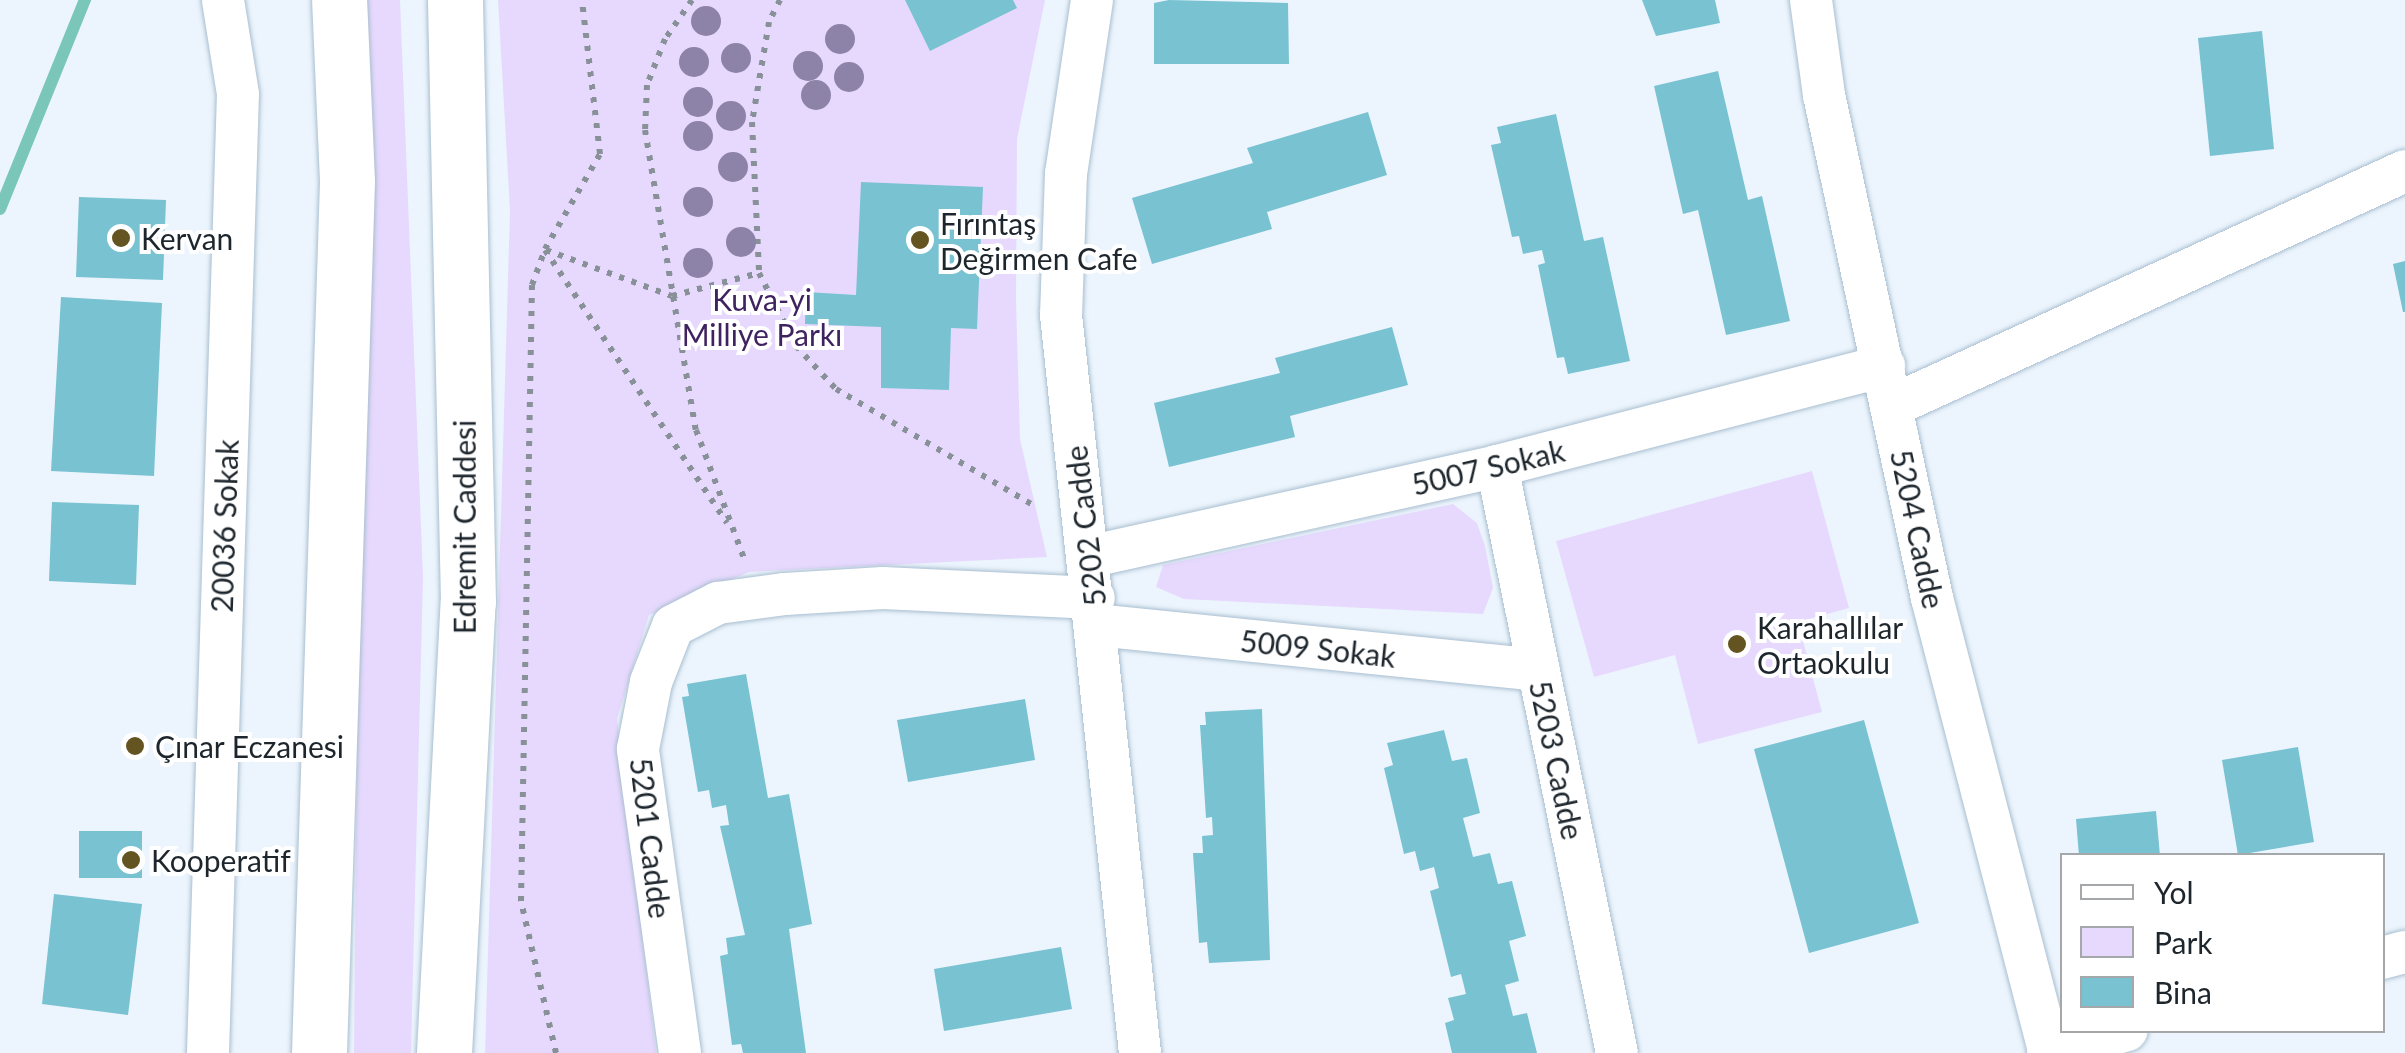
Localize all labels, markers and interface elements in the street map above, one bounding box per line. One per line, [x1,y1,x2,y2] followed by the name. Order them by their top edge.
[940,205,1138,276] place label: Fırıntaş Değirmen Cafe
[141,220,233,256] place label: Kervan
[110,227,132,249] marker: Kervan
[909,229,931,251] marker: Fırıntaş Değirmen Cafe
[682,281,842,352] park label: Kuva-yi Milliye Parkı
[446,420,482,634] street label: Edremit Caddesi
[1408,432,1568,502] street label: 5007 Sokak
[203,439,245,613] street label: 20036 Sokak
[1057,444,1113,608] street label: 5202 Cadde
[1884,446,1952,612] street label: 5204 Cadde
[1757,609,1903,680] place label: Karahallılar Ortaokulu
[1239,622,1397,674] street label: 5009 Sokak
[1726,633,1748,655] marker: Karahallılar Ortaokulu
[1523,677,1591,843] street label: 5203 Cadde
[155,728,345,764] place label: Çınar Eczanesi
[124,735,146,757] marker: Çınar Eczanesi
[623,756,679,920] street label: 5201 Cadde
[151,842,291,878] place label: Kooperatif
[120,849,142,871] marker: Kooperatif
[2060,853,2385,1033] legend
[2154,874,2194,910] text: Yol
[2154,924,2213,960] text: Park
[2154,974,2212,1010] text: Bina

